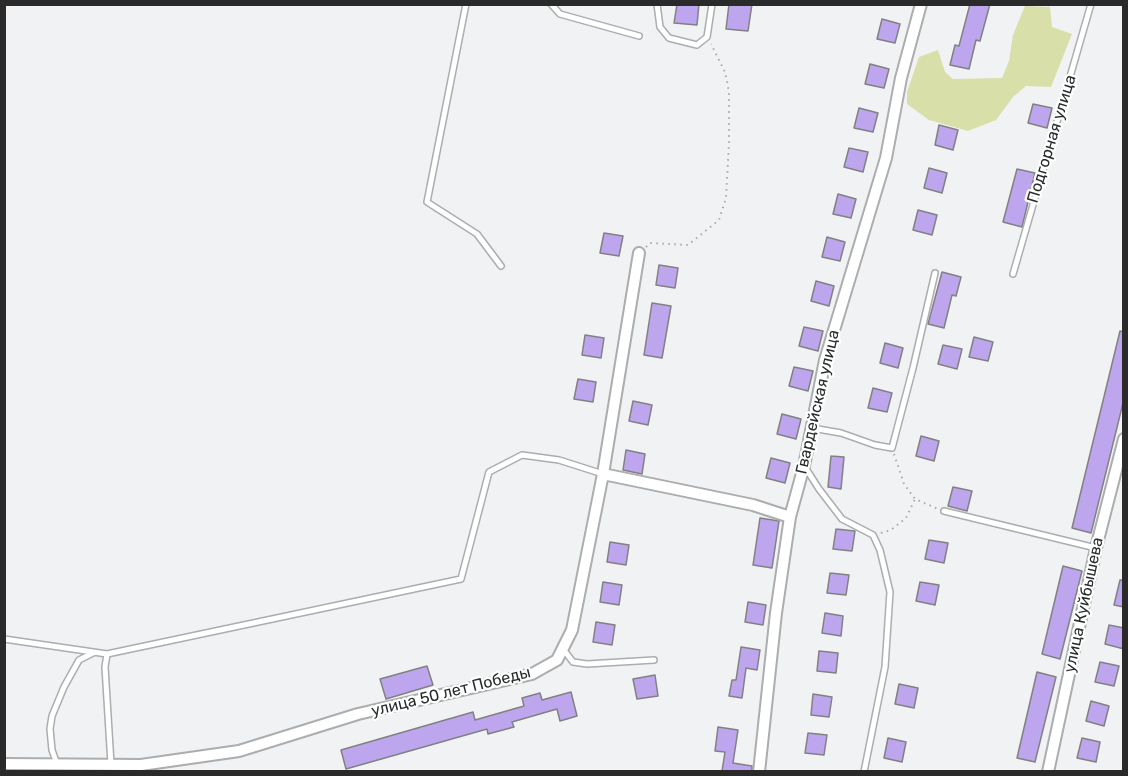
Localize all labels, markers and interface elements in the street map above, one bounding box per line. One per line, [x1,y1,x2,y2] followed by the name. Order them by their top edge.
[1023,73,1081,205] street label: Подгорная улица
[792,328,844,476] street label: Гвардейская улица
[1060,536,1108,674] street label: улица Куйбышева
[369,663,533,721] street label: улица 50 лет Победы

